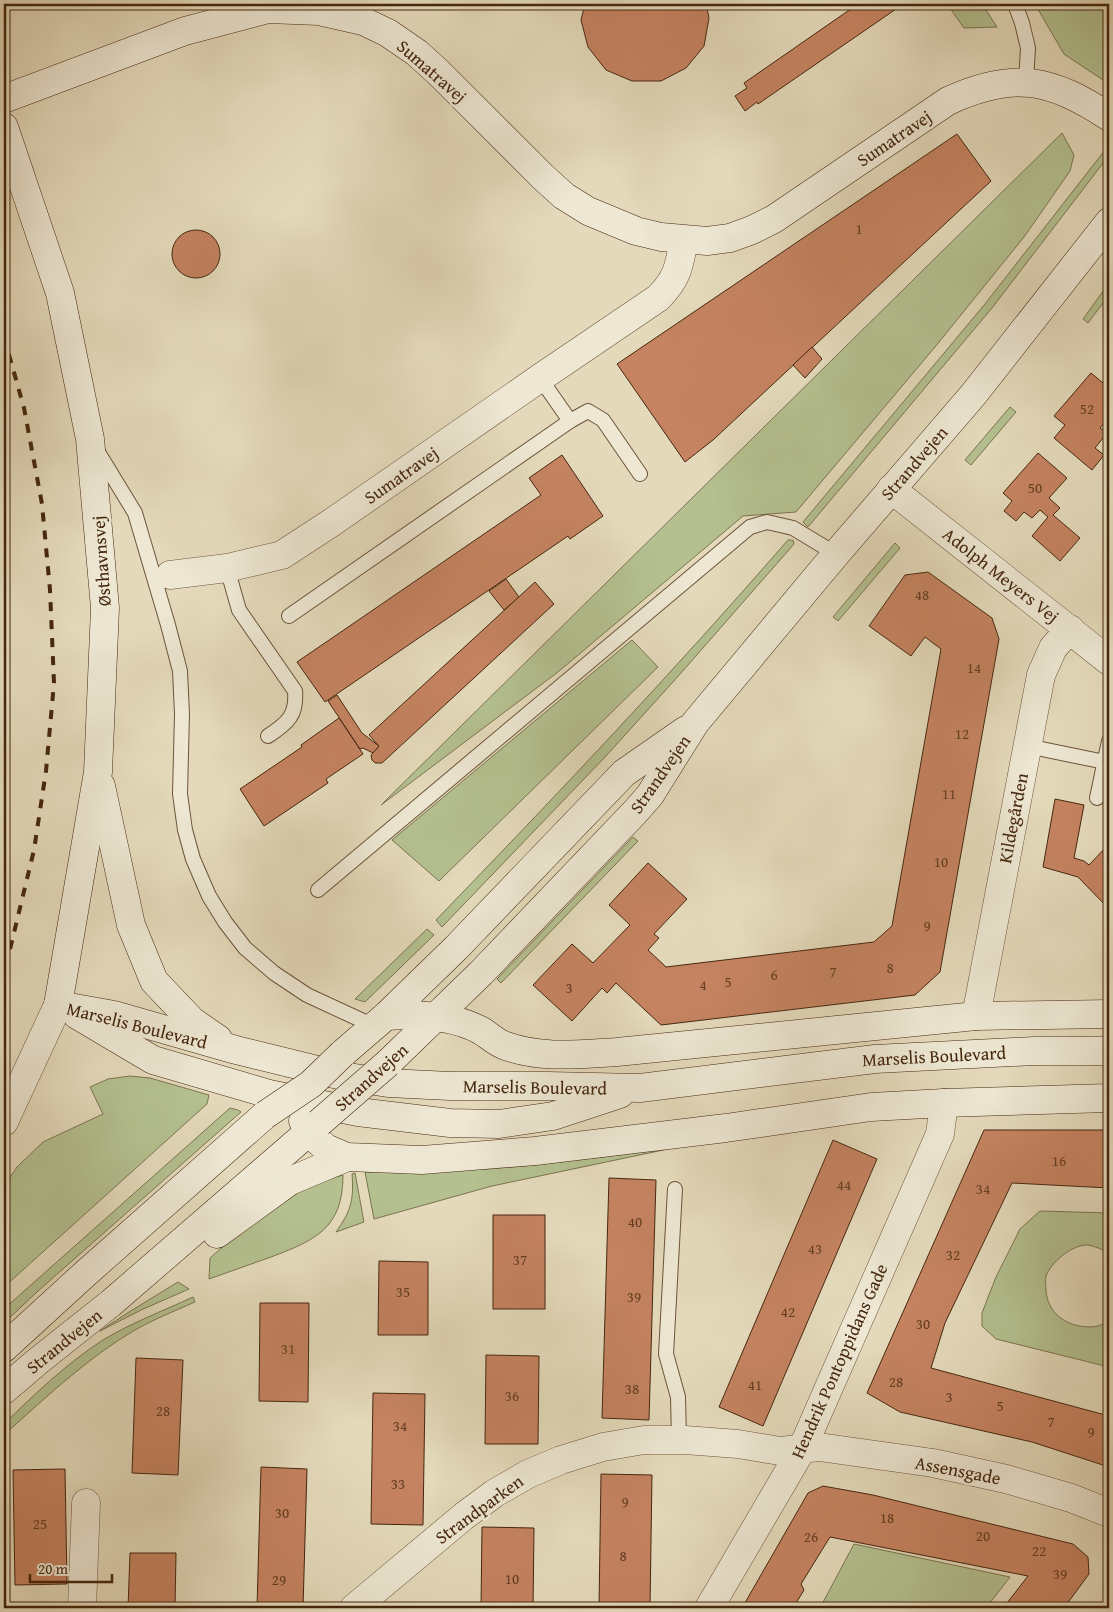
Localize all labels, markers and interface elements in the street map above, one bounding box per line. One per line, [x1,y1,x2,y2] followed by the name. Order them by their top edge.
[391,33,473,109] street label: Sumatravej
[851,103,937,173] street label: Sumatravej
[855,218,863,239] house number: 1
[1080,398,1094,419] house number: 52
[874,420,954,506] street label: Strandvejen
[358,439,444,511] street label: Sumatravej
[1028,477,1042,498] house number: 50
[84,515,118,607] street label: Østhavnsvej
[937,521,1065,629] street label: Adolph Meyers Vej
[915,584,929,605] house number: 48
[967,657,981,678] house number: 14
[955,723,969,744] house number: 12
[623,729,697,819] street label: Strandvejen
[991,770,1035,866] street label: Kildegården
[942,783,956,804] house number: 11
[934,851,948,872] house number: 10
[923,915,931,936] house number: 9
[886,957,894,978] house number: 8
[829,961,837,982] house number: 7
[770,964,778,985] house number: 6
[724,971,732,992] house number: 5
[699,974,707,995] house number: 4
[565,977,573,998] house number: 3
[64,994,211,1056] street label: Marselis Boulevard
[328,1037,414,1117] street label: Strandvejen
[861,1039,1007,1073] street label: Marselis Boulevard
[463,1072,608,1102] street label: Marselis Boulevard
[1052,1150,1066,1171] house number: 16
[837,1174,851,1195] house number: 44
[976,1178,990,1199] house number: 34
[628,1211,642,1232] house number: 40
[808,1238,822,1259] house number: 43
[946,1244,960,1265] house number: 32
[513,1249,527,1270] house number: 37
[784,1259,894,1463] street label: Hendrik Pontoppidans Gade
[396,1281,410,1302] house number: 35
[627,1286,641,1307] house number: 39
[781,1301,795,1322] house number: 42
[20,1302,108,1380] street label: Strandvejen
[916,1313,930,1334] house number: 30
[281,1338,295,1359] house number: 31
[889,1371,903,1392] house number: 28
[748,1374,762,1395] house number: 41
[625,1378,639,1399] house number: 38
[505,1385,519,1406] house number: 36
[945,1386,953,1407] house number: 3
[996,1395,1004,1416] house number: 5
[156,1400,170,1421] house number: 28
[1047,1411,1055,1432] house number: 7
[393,1415,407,1436] house number: 34
[1087,1421,1095,1442] house number: 9
[913,1449,1003,1491] street label: Assensgade
[429,1468,529,1550] street label: Strandparken
[391,1473,405,1494] house number: 33
[621,1491,629,1512] house number: 9
[275,1502,289,1523] house number: 30
[880,1507,894,1528] house number: 18
[33,1513,47,1534] house number: 25
[976,1525,990,1546] house number: 20
[804,1526,818,1547] house number: 26
[1032,1540,1046,1561] house number: 22
[619,1545,627,1566] house number: 8
[30,1552,112,1584] scale bar
[38,1558,69,1579] text: 20 m
[1053,1563,1067,1584] house number: 39
[505,1568,519,1589] house number: 10
[272,1569,286,1590] house number: 29

